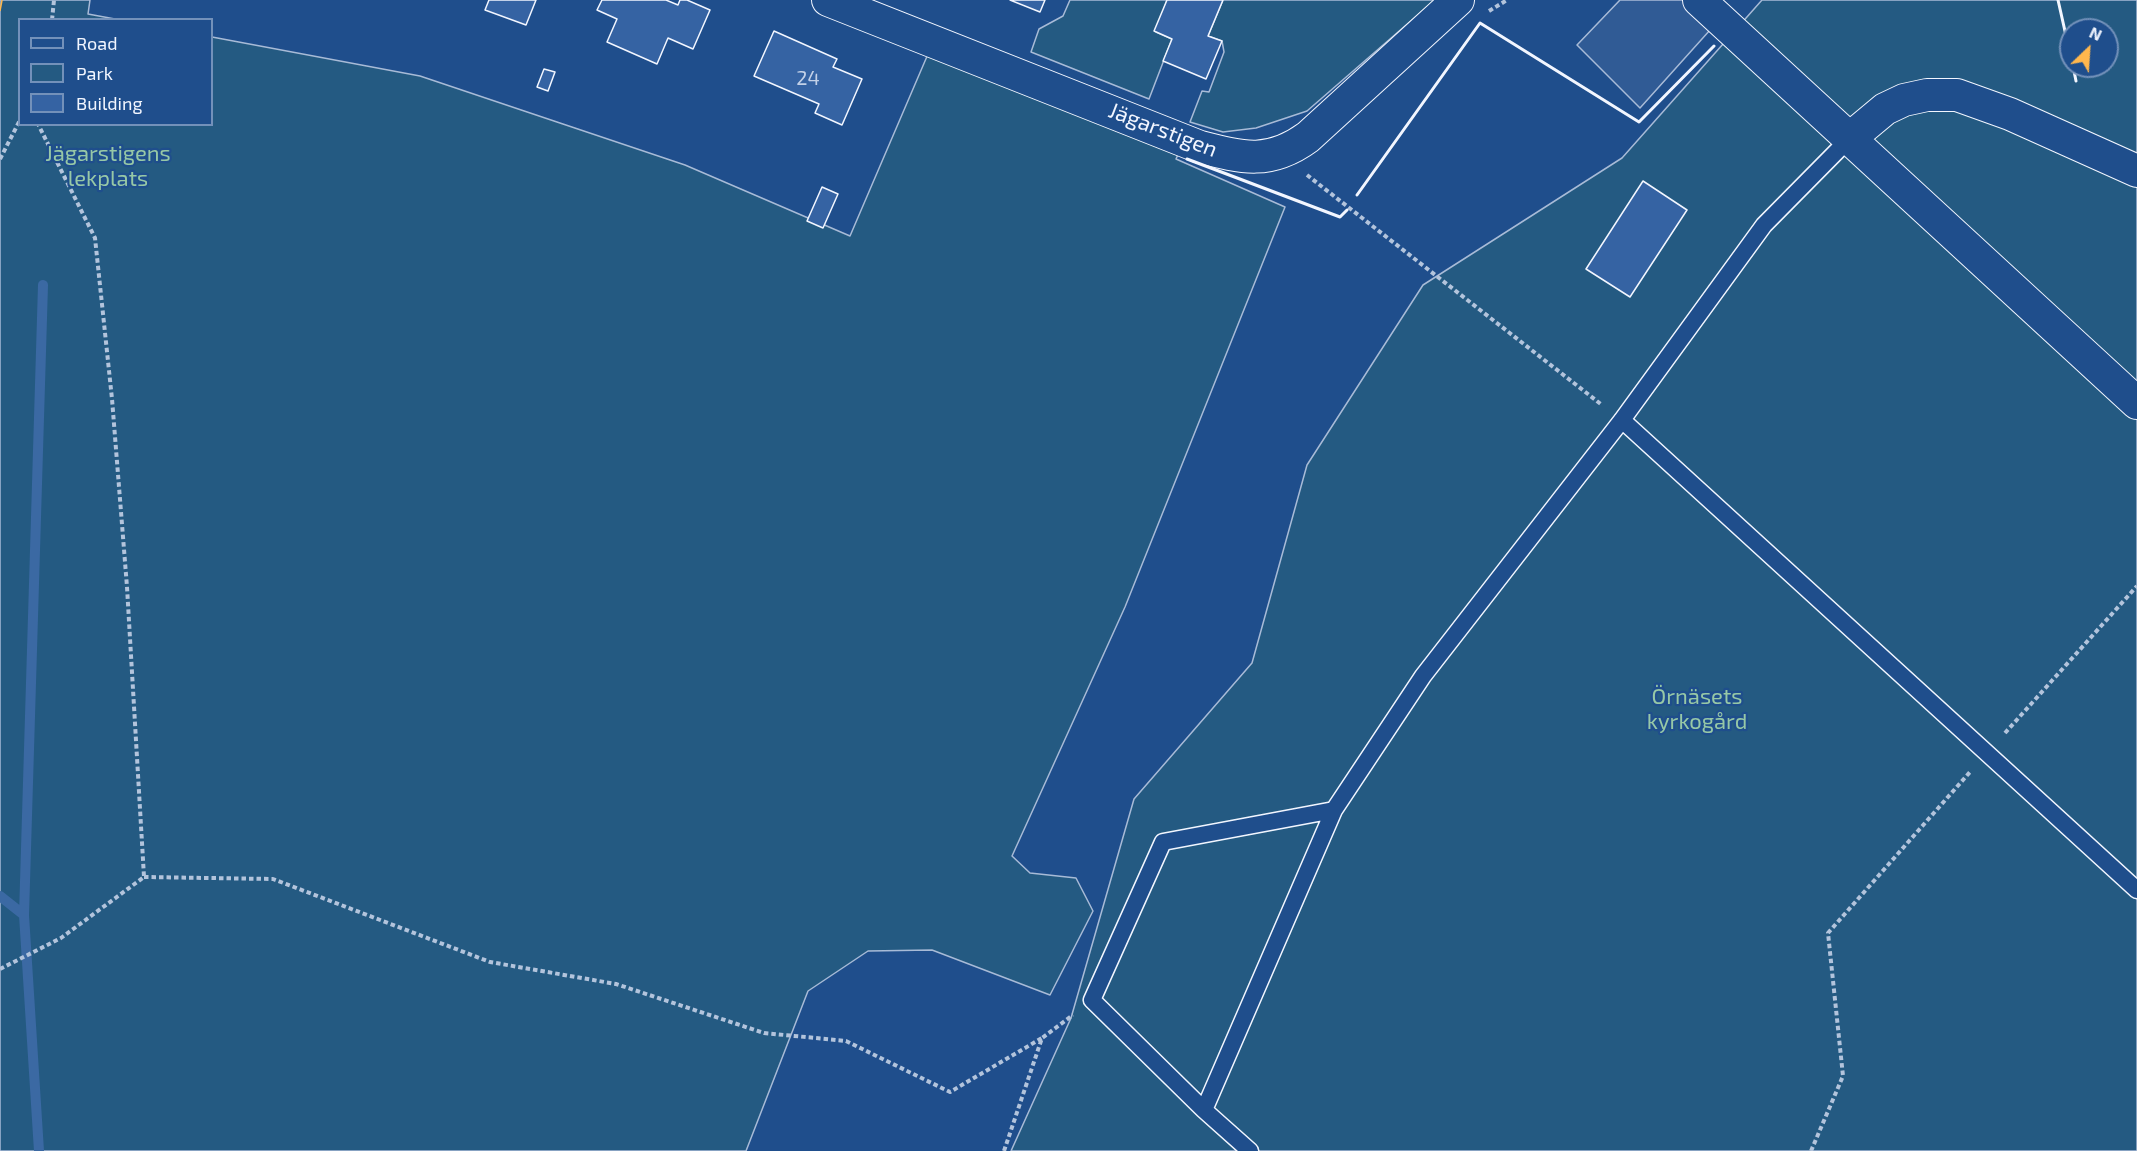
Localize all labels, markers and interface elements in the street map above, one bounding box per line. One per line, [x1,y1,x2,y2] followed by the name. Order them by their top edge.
[18,18,213,126] legend
[2059,18,2119,78] north arrow
[2087,22,2105,44] text: N
[76,32,117,54] text: Road
[76,62,113,84] text: Park
[796,66,820,90] house number: 24
[76,92,143,114] text: Building
[1105,97,1221,163] street label: Jägarstigen
[45,141,171,192] park label: Jägarstigens lekplats
[1647,684,1747,736] park label: Örnäsets kyrkogård

